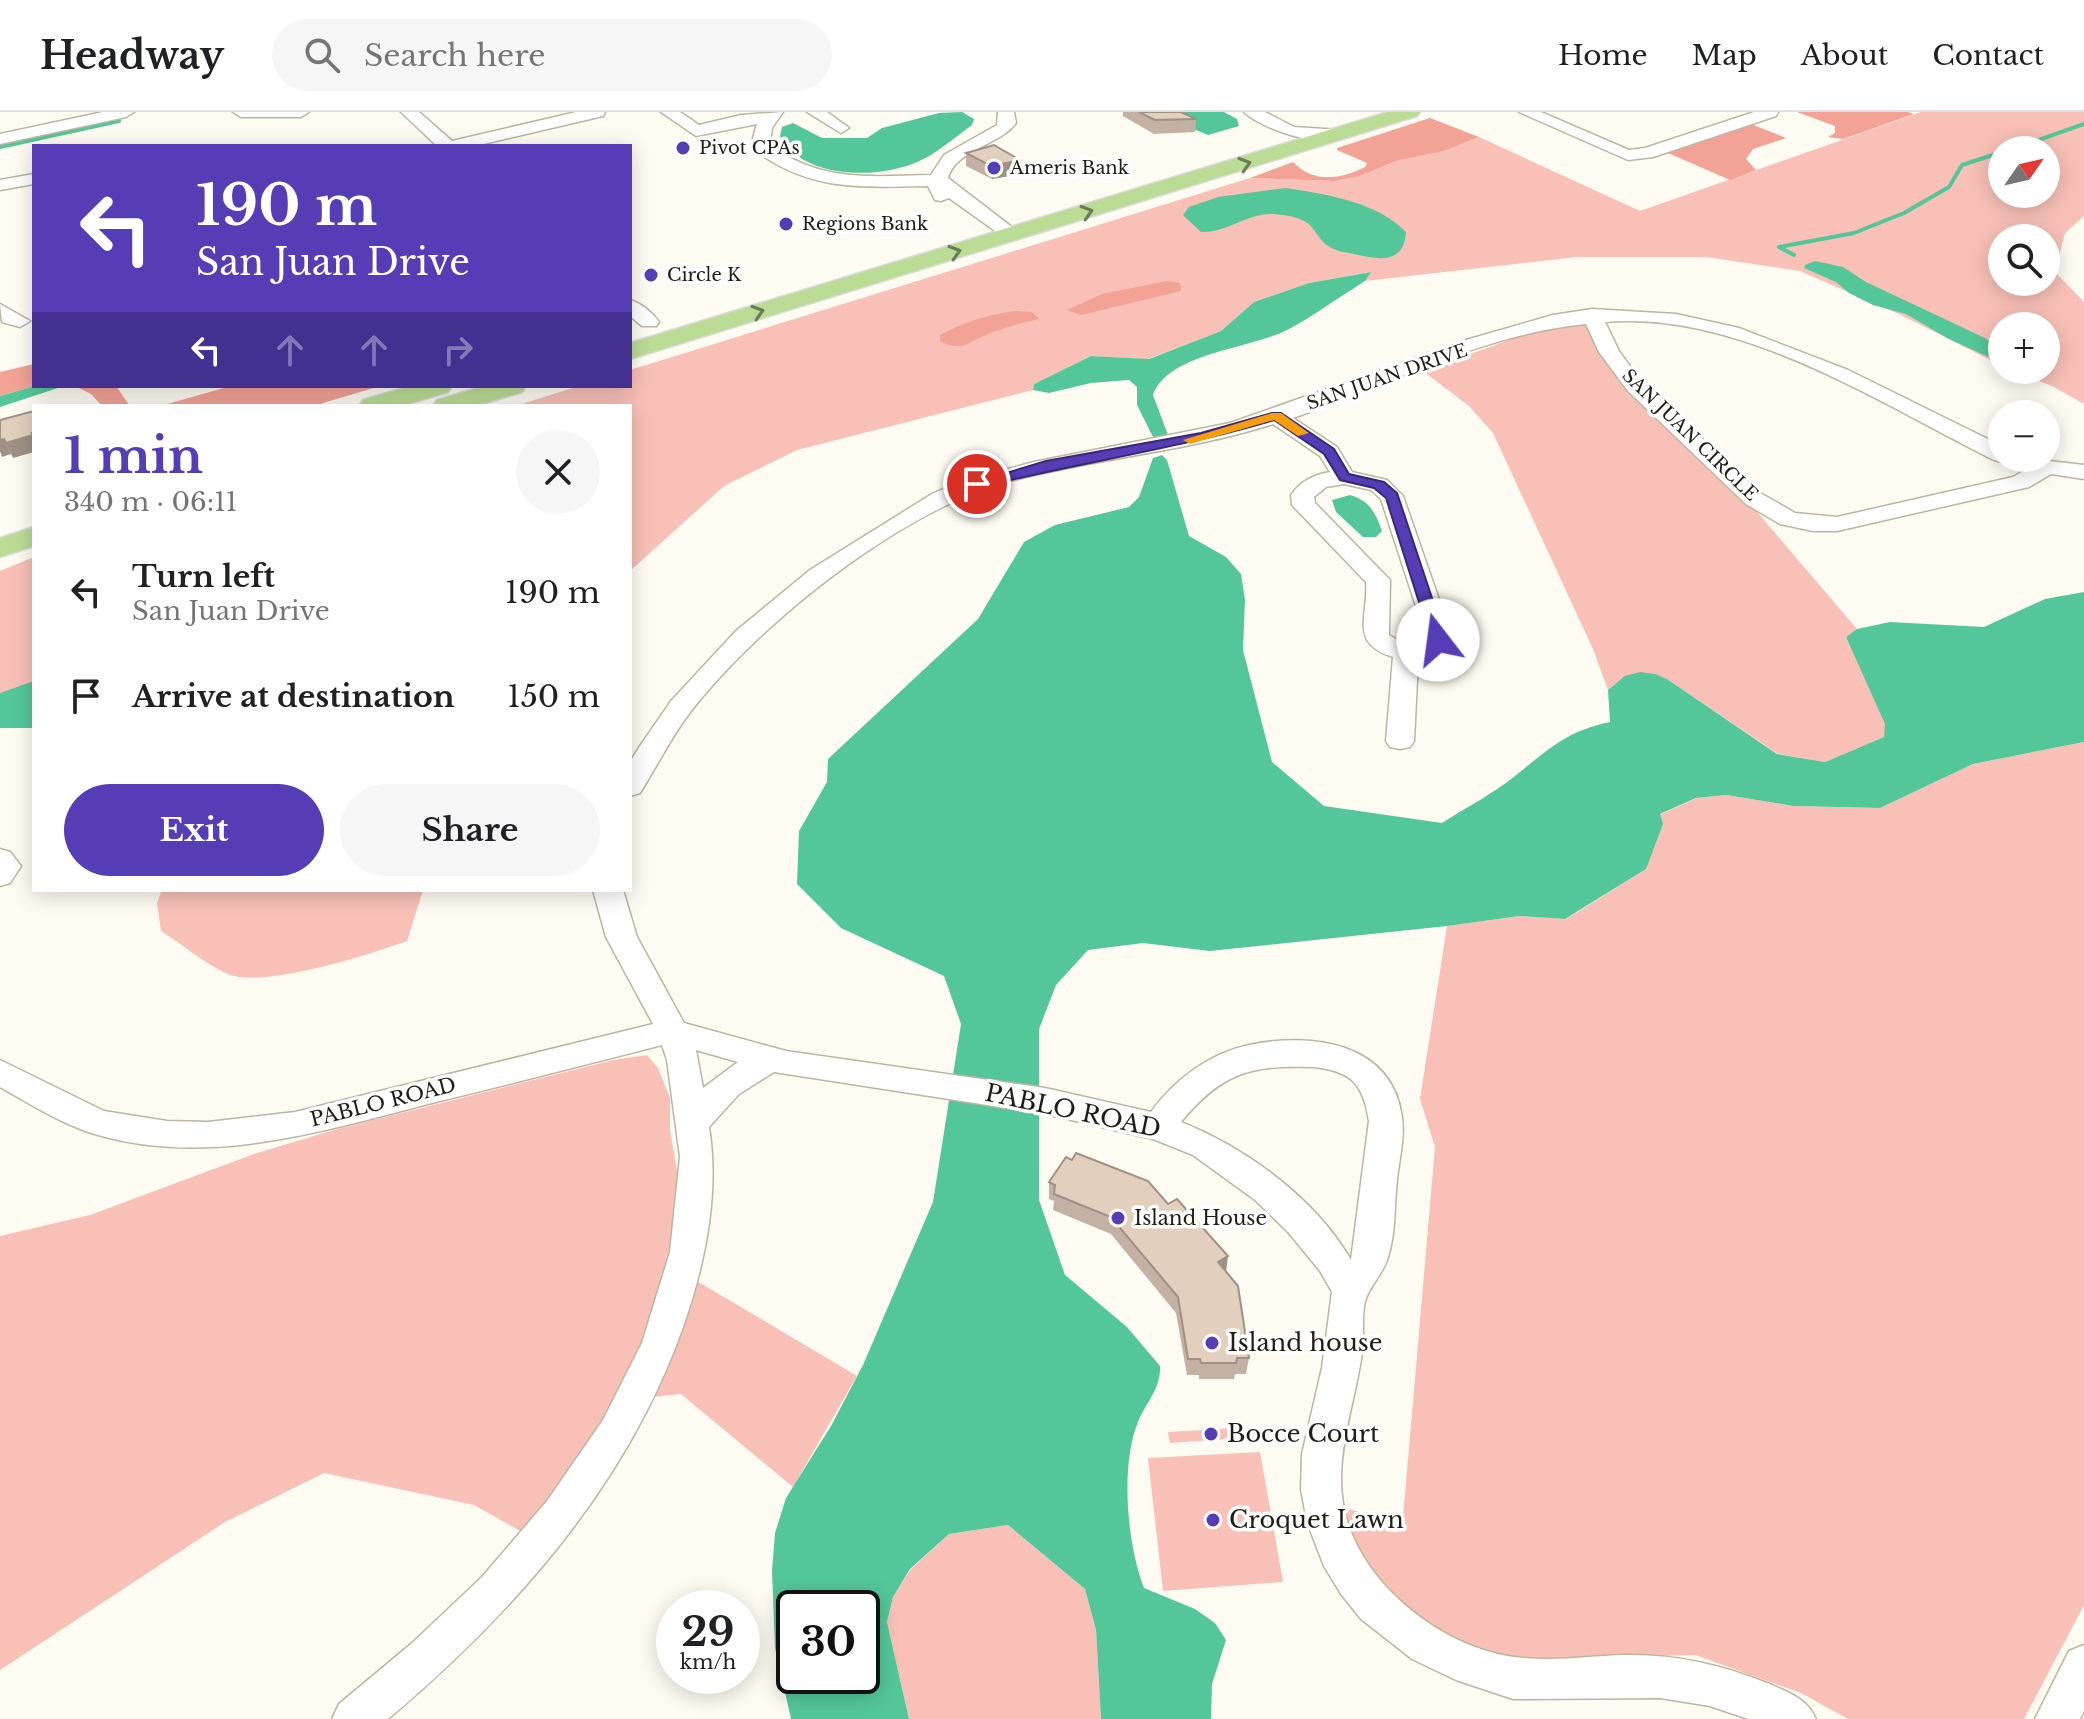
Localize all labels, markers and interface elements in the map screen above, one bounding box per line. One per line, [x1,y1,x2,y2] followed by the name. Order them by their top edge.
[272,19,832,91] search box
[40,32,224,79] text: Headway
[300,33,344,77] icon: search
[364,37,545,74] text: Search here
[1558,38,1648,73] text: Home
[1692,38,1757,73] text: Map
[1801,38,1888,73] text: About
[1932,38,2044,73] text: Contact
[1988,136,2060,208] north arrow
[1988,136,2060,472] map controls
[699,137,800,159] place label: Pivot CPAs
[674,139,692,157] marker: Pivot CPAs
[1009,157,1129,179] place label: Ameris Bank
[1238,157,1252,173] one-way arrow
[985,159,1003,177] marker: Ameris Bank
[196,171,377,240] text: 190 m
[64,176,168,280] icon: left
[1080,205,1093,221] one-way arrow
[802,213,928,235] place label: Regions Bank
[777,215,795,233] marker: Regions Bank
[1988,224,2060,296] button: search
[196,240,470,285] text: San Juan Drive
[947,245,961,261] one-way arrow
[667,264,742,286] place label: Circle K
[642,266,660,284] marker: Circle K
[751,305,765,321] one-way arrow
[1988,312,2060,384] button: +
[184,328,228,372] icon: left
[268,328,312,372] icon: ahead
[352,328,396,372] icon: ahead
[436,328,480,372] icon: right
[1304,339,1470,415] street label: SAN JUAN DRIVE
[1618,364,1762,506] street label: SAN JUAN CIRCLE
[1988,400,2060,472] button: −
[64,426,203,486] text: 1 min
[516,430,600,514] button: close
[943,450,1011,518] pin
[955,462,999,506] icon: arrive
[64,486,237,518] text: 340 m · 06:11
[132,558,275,595] text: Turn left
[64,570,108,614] icon: left
[505,574,600,611] text: 190 m
[132,595,330,627] text: San Juan Drive
[1396,598,1480,682] position arrow
[64,674,108,718] icon: arrive
[132,678,455,715] text: Arrive at destination
[507,678,600,715] text: 150 m
[64,784,324,876] button: Exit
[340,784,600,876] button: Share
[308,1072,458,1132] street label: PABLO ROAD
[983,1078,1164,1143] street label: PABLO ROAD
[1134,1206,1267,1230] place label: Island House
[1109,1209,1127,1227] marker: Island House
[1228,1328,1382,1357] place label: Island house
[1203,1334,1221,1352] marker: Island house
[1227,1419,1379,1448] place label: Bocce Court
[1202,1425,1220,1443] marker: Bocce Court
[1229,1505,1404,1534] place label: Croquet Lawn
[1204,1511,1222,1529] marker: Croquet Lawn
[776,1590,880,1694] speed limit sign: 30
[682,1607,735,1657] text: 29
[680,1650,736,1674] text: km/h

